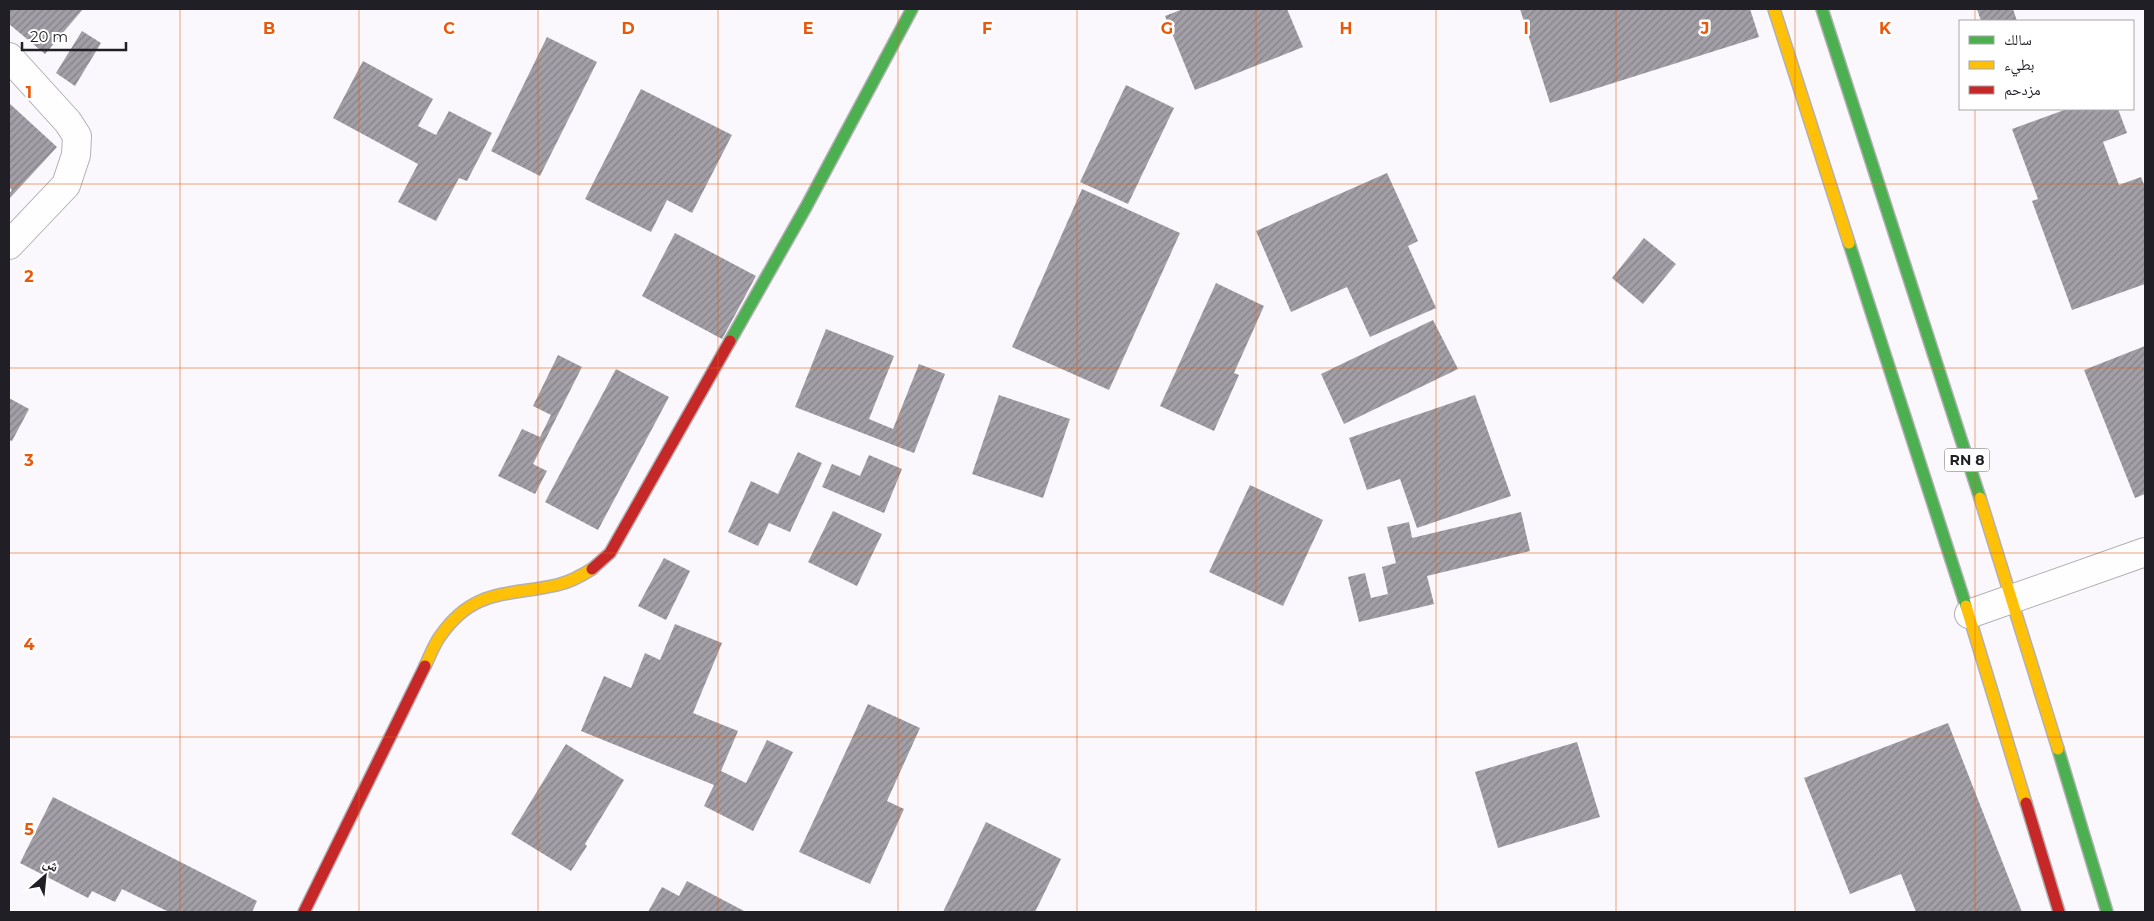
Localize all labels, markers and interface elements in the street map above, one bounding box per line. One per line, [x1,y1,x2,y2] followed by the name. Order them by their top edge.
[263,19,275,38] text: B
[443,19,455,38] text: C
[621,19,635,38] text: D
[803,19,813,38] text: E
[982,19,992,38] text: F
[1161,19,1173,38] text: G
[1340,19,1352,38] text: H
[1523,19,1529,38] text: I
[1700,19,1709,38] text: J
[1879,19,1892,38] text: K
[22,20,126,52] scale bar
[1959,20,2134,110] legend
[30,27,68,46] text: 20 m
[2004,30,2032,49] text: سالك
[2004,55,2034,77] text: بطيء
[2004,80,2041,100] text: مزدحم
[26,83,32,102] text: 1
[24,267,34,286] text: 2
[1944,448,1990,472] road number: RN 8
[23,451,34,470] text: 3
[23,635,35,654] text: 4
[24,820,34,839] text: 5
[20,851,70,901] north arrow
[40,853,62,876] text: ش

